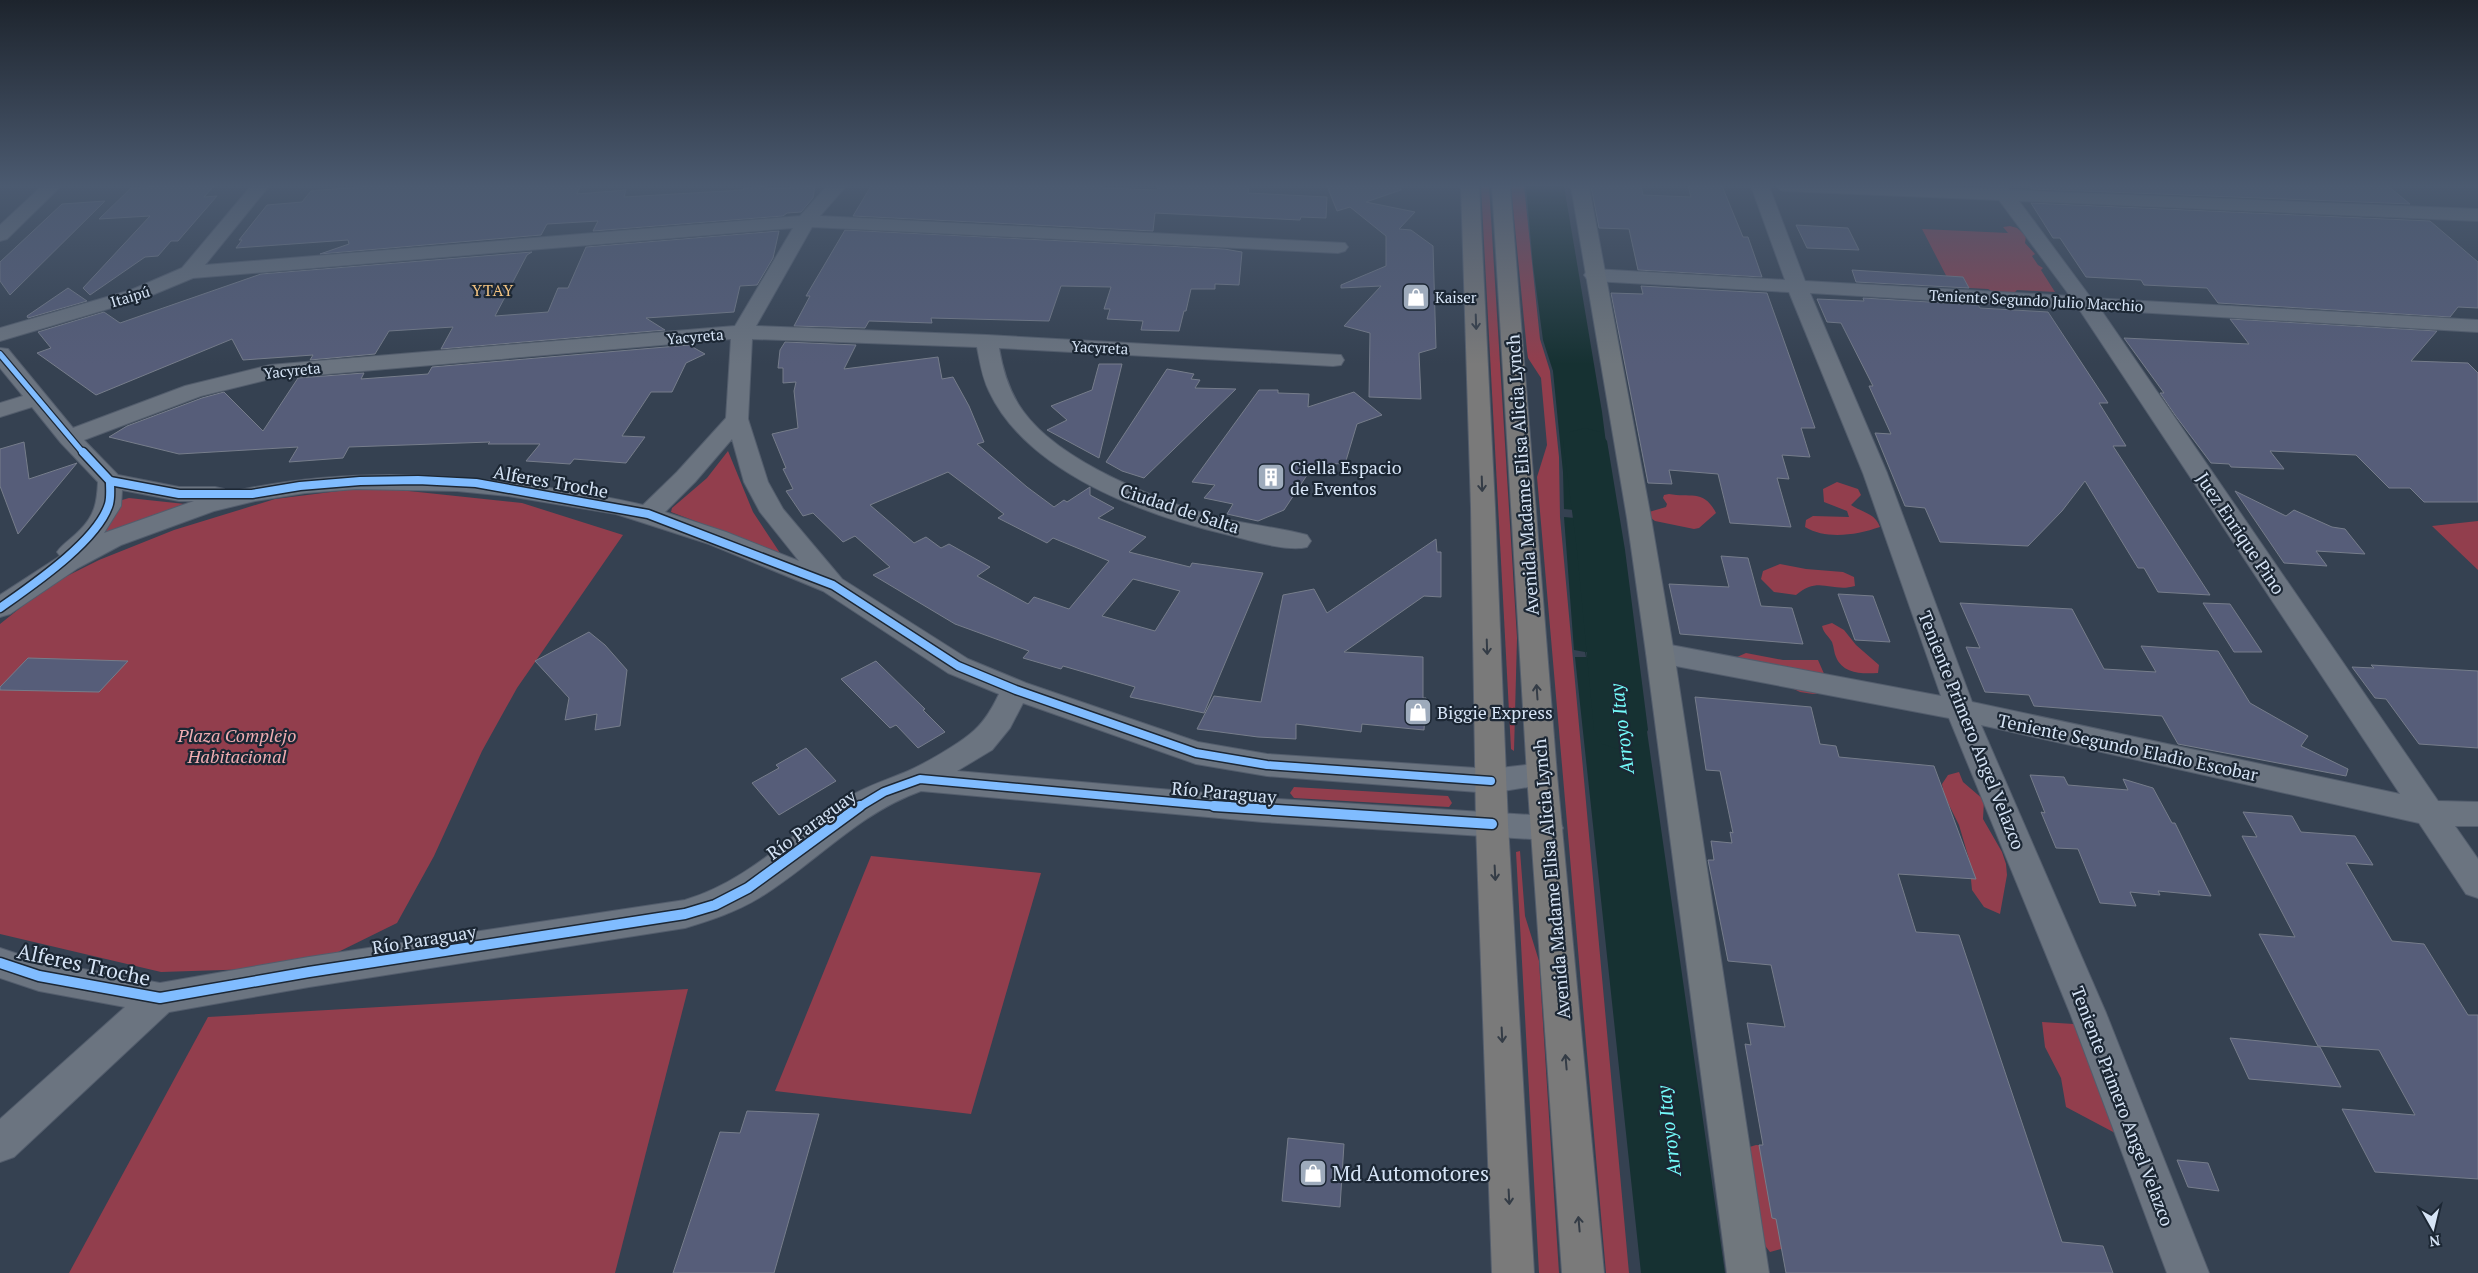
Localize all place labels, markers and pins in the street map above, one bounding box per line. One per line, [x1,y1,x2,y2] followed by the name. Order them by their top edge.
[1401,282,1431,312] shop icon: Kaiser
[1435,287,1477,307] place label: Kaiser
[1290,455,1402,500] place label: Ciella Espacio de Eventos
[1256,462,1286,492] building icon: Ciella Espacio de Eventos
[1403,697,1433,727] shop icon: Biggie Express
[1437,700,1553,724] place label: Biggie Express
[1298,1158,1328,1188] shop icon: Md Automotores
[1332,1159,1489,1187] place label: Md Automotores

